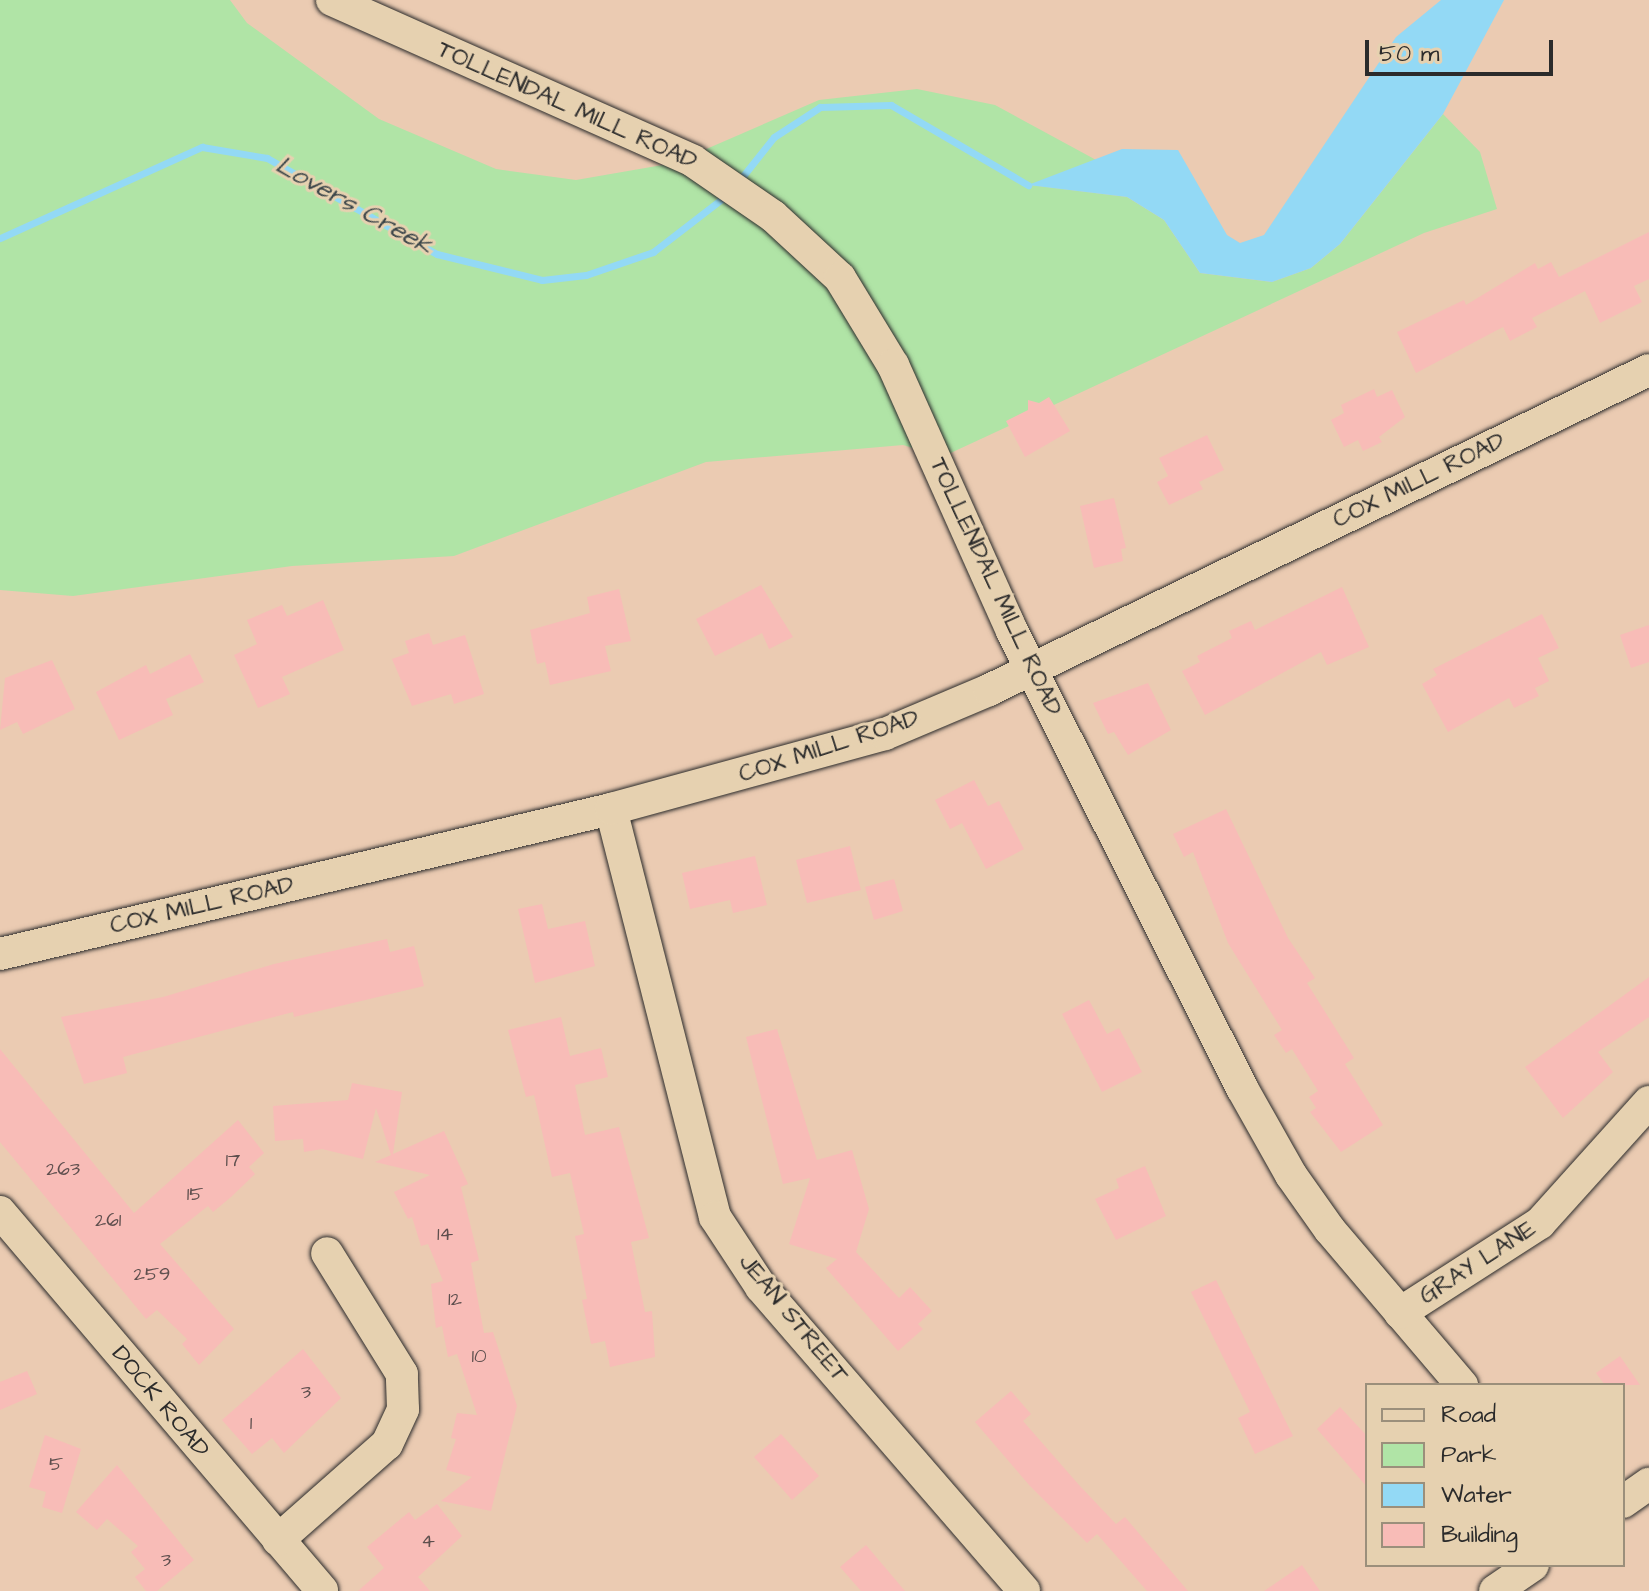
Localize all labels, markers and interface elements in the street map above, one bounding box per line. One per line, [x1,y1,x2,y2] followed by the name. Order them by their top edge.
[1369,24,1557,74] scale bar
[433,36,701,176] street label: TOLLENDAL MILL ROAD
[1379,37,1439,71] text: 50 m
[270,150,438,262] water label: Lovers Creek
[1328,427,1510,535] street label: COX MILL ROAD
[923,454,1067,720] street label: TOLLENDAL MILL ROAD
[735,704,923,790] street label: COX MILL ROAD
[107,871,297,941] street label: COX MILL ROAD
[226,1148,240,1172] house number: 17
[46,1157,80,1181] house number: 263
[187,1182,203,1206] house number: 15
[95,1208,121,1232] house number: 261
[1414,1215,1542,1311] street label: GRAY LANE
[437,1222,453,1246] house number: 14
[732,1249,854,1389] street label: JEAN STREET
[134,1262,170,1286] house number: 259
[448,1287,462,1311] house number: 12
[105,1340,215,1464] street label: DOCK ROAD
[471,1344,487,1368] house number: 10
[301,1380,311,1404] house number: 3
[1365,1383,1625,1567] legend
[1441,1398,1496,1432] text: Road
[250,1411,252,1435] house number: 1
[1441,1438,1497,1472] text: Park
[49,1452,63,1476] house number: 5
[1441,1478,1512,1512] text: Water
[1441,1518,1518,1552] text: Building
[421,1529,435,1553] house number: 4
[161,1548,171,1572] house number: 3

